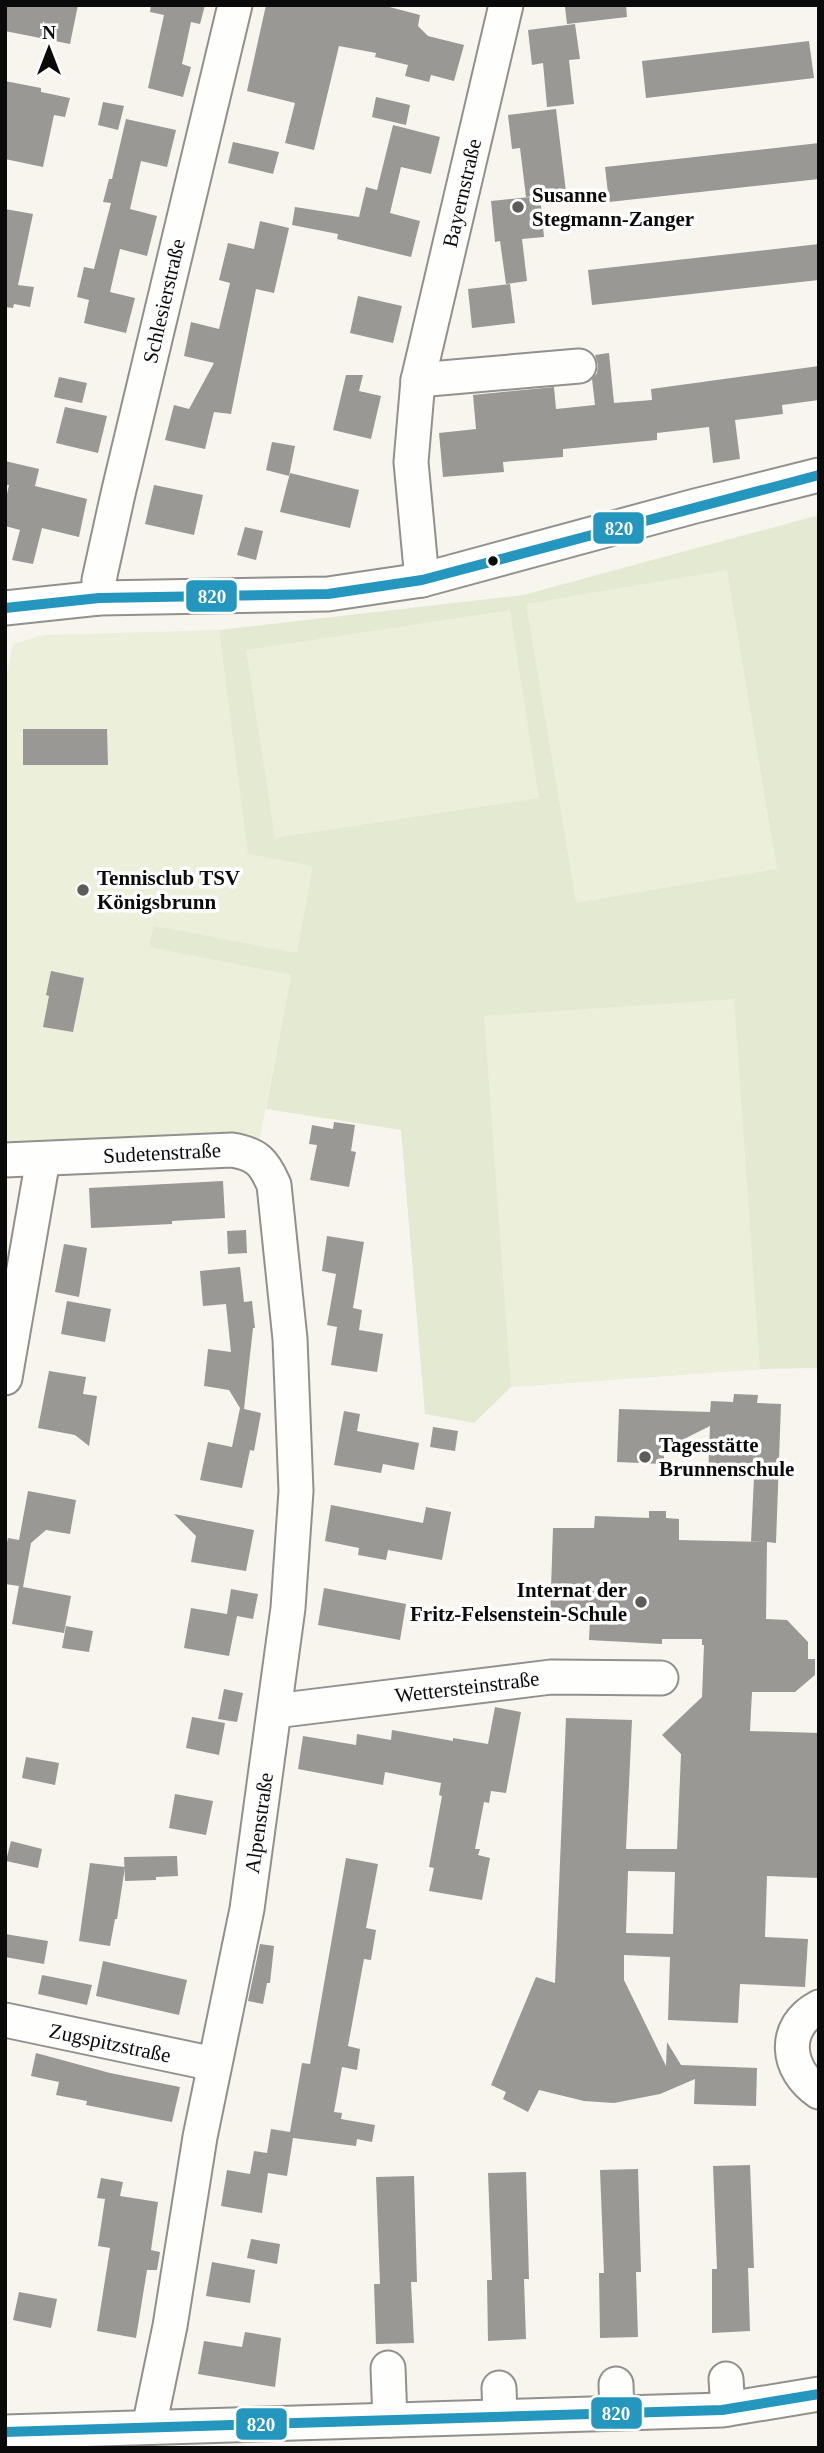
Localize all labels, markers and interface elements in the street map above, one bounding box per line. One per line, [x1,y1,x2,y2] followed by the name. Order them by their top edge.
[14,14,84,84] north arrow
[42,22,56,43] text: N
[438,136,486,250] street label: Bayernstraße
[532,183,694,231] place label: Susanne Stegmann-Zanger
[510,199,526,215] marker: Susanne Stegmann-Zanger
[138,236,190,366] street label: Schlesierstraße
[592,511,645,545] line badge: 820
[605,518,633,539] text: 820
[486,554,500,568] unlabelled marker
[185,579,238,613] line badge: 820
[198,586,226,607] text: 820
[97,866,240,914] place label: Tennisclub TSV Königsbrunn
[75,882,91,898] marker: Tennisclub TSV Königsbrunn
[103,1138,221,1168] street label: Sudetenstraße
[659,1433,794,1481] place label: Tagesstätte Brunnenschule
[637,1449,653,1465] marker: Tagesstätte Brunnenschule
[410,1578,627,1626] place label: Internat der Fritz-Felsenstein-Schule
[633,1594,649,1610] marker: Internat der Fritz-Felsenstein-Schule
[393,1666,541,1708] street label: Wettersteinstraße
[240,1771,278,1875] street label: Alpenstraße
[47,2018,173,2068] street label: Zugspitzstraße
[590,2396,643,2430] line badge: 820
[602,2403,630,2424] text: 820
[235,2407,288,2441] line badge: 820
[247,2414,275,2435] text: 820

